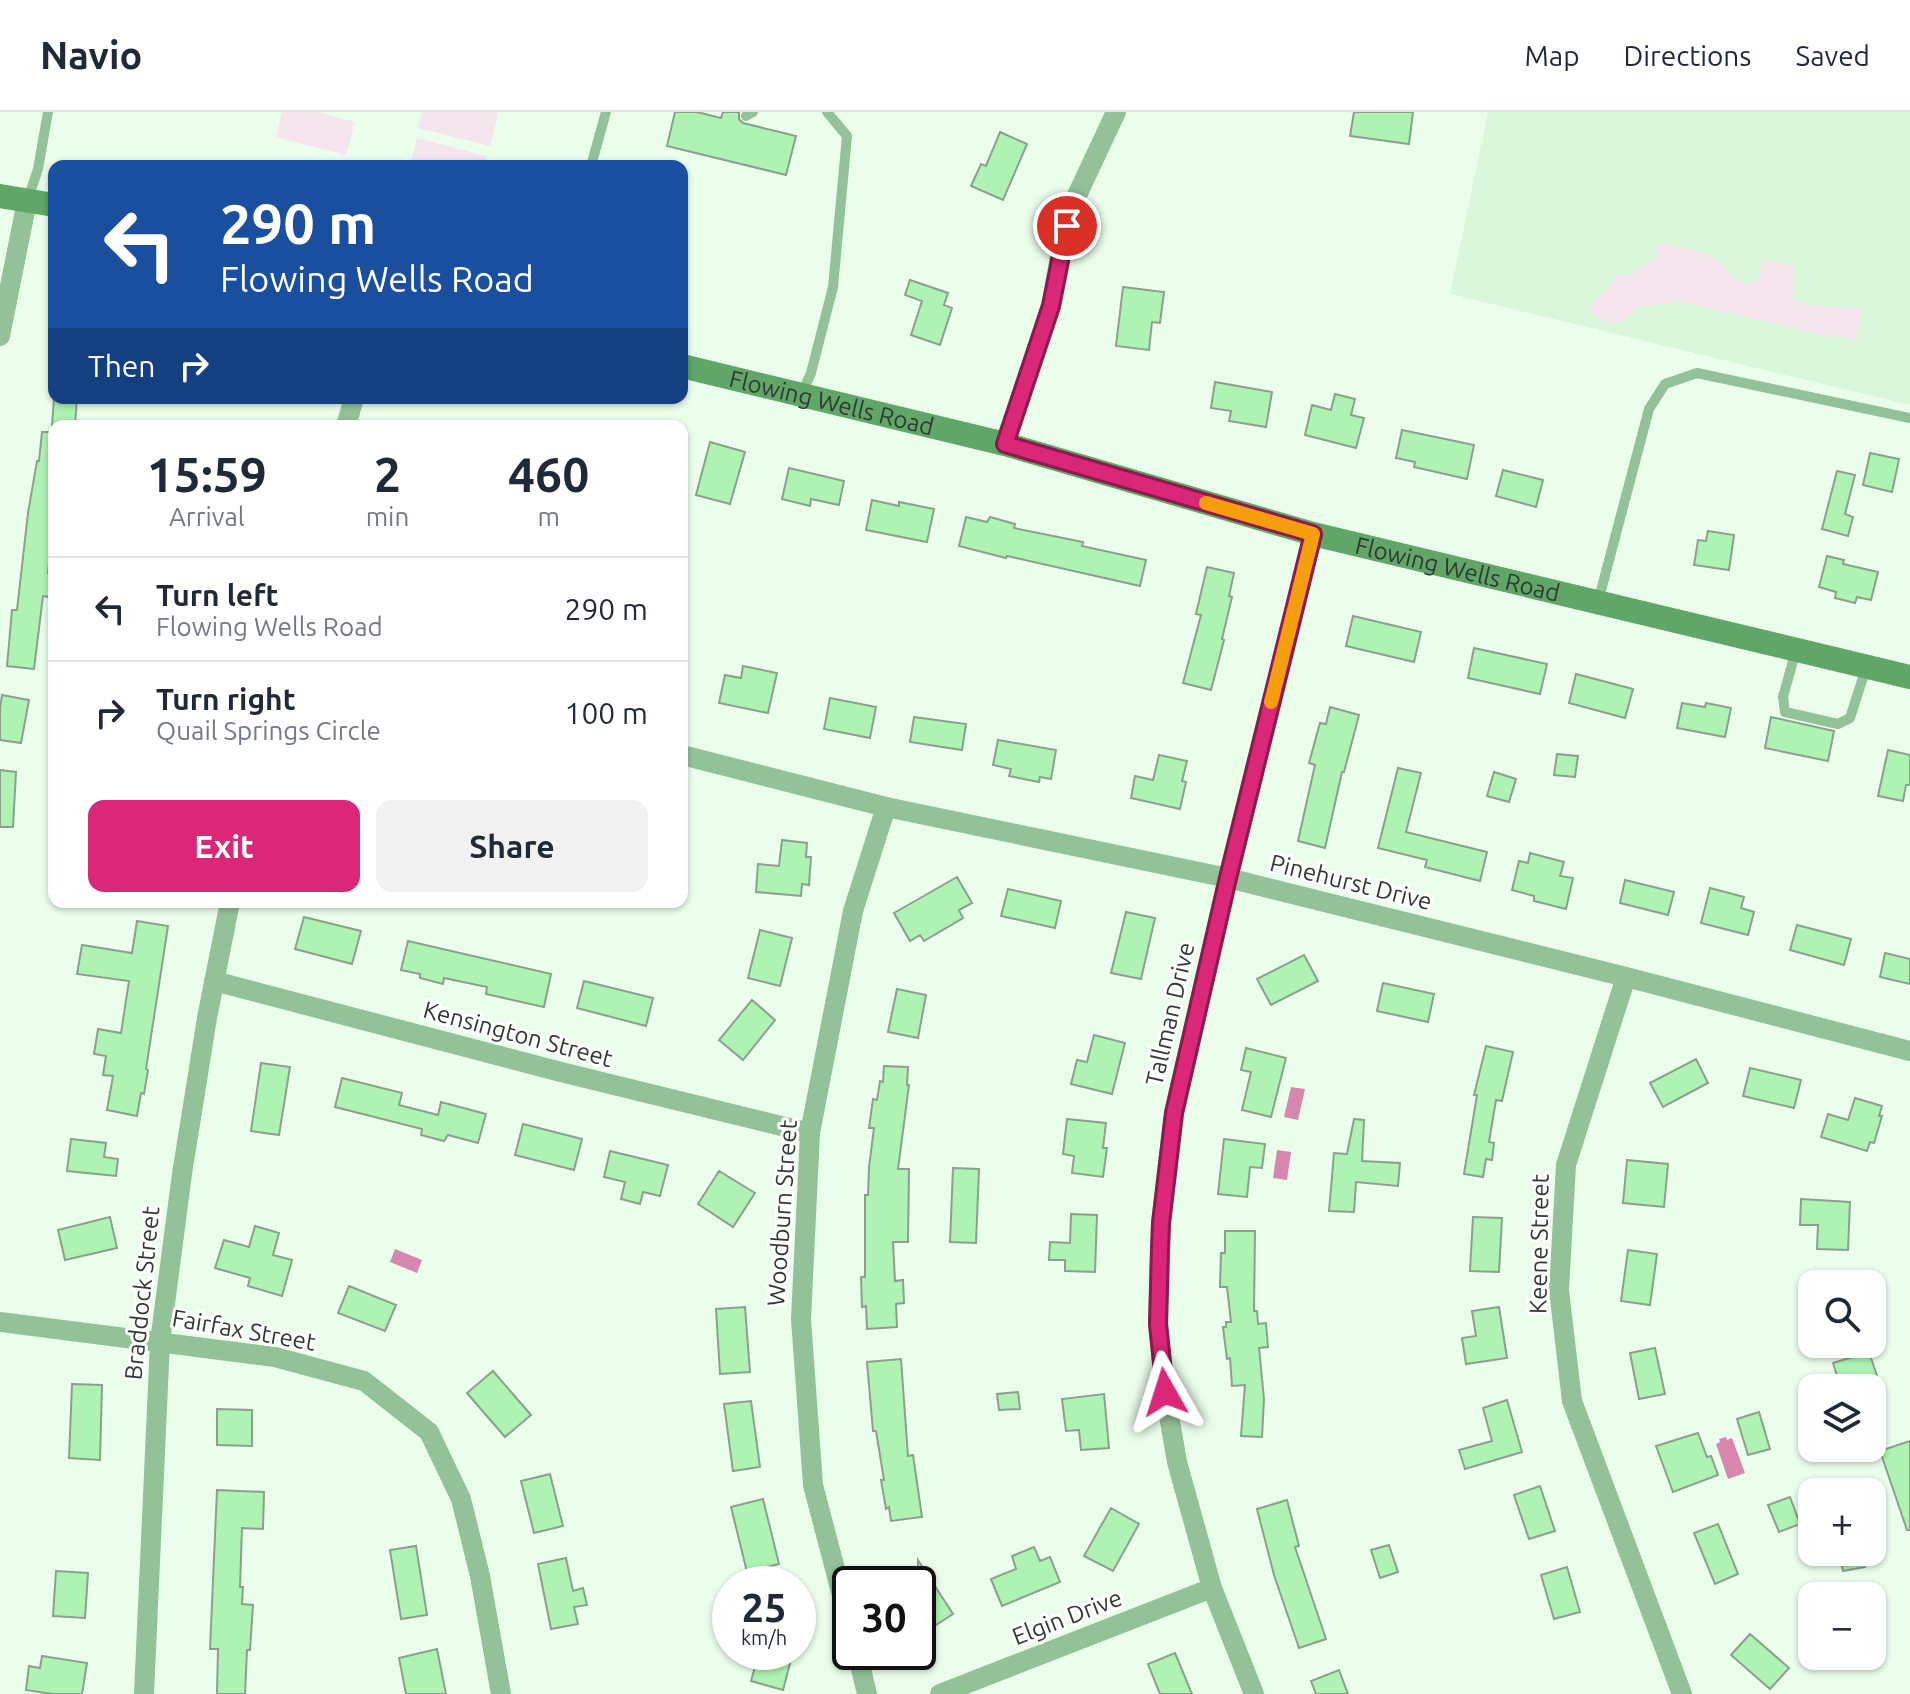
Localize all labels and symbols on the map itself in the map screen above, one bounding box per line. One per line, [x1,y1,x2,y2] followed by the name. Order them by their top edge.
[1033,192,1101,260] pin
[727,364,937,440] street label: Flowing Wells Road
[1353,531,1563,606] street label: Flowing Wells Road
[1267,849,1435,915] street label: Pinehurst Drive
[1140,940,1200,1088] street label: Tallman Drive
[421,996,616,1072] street label: Kensington Street
[762,1118,802,1307] street label: Woodburn Street
[1524,1173,1554,1314] street label: Keene Street
[119,1204,165,1381] street label: Braddock Street
[170,1304,318,1356] street label: Fairfax Street
[1123,1350,1207,1434] position arrow
[832,1566,936,1670] speed limit sign: 30
[1008,1584,1126,1650] street label: Elgin Drive

